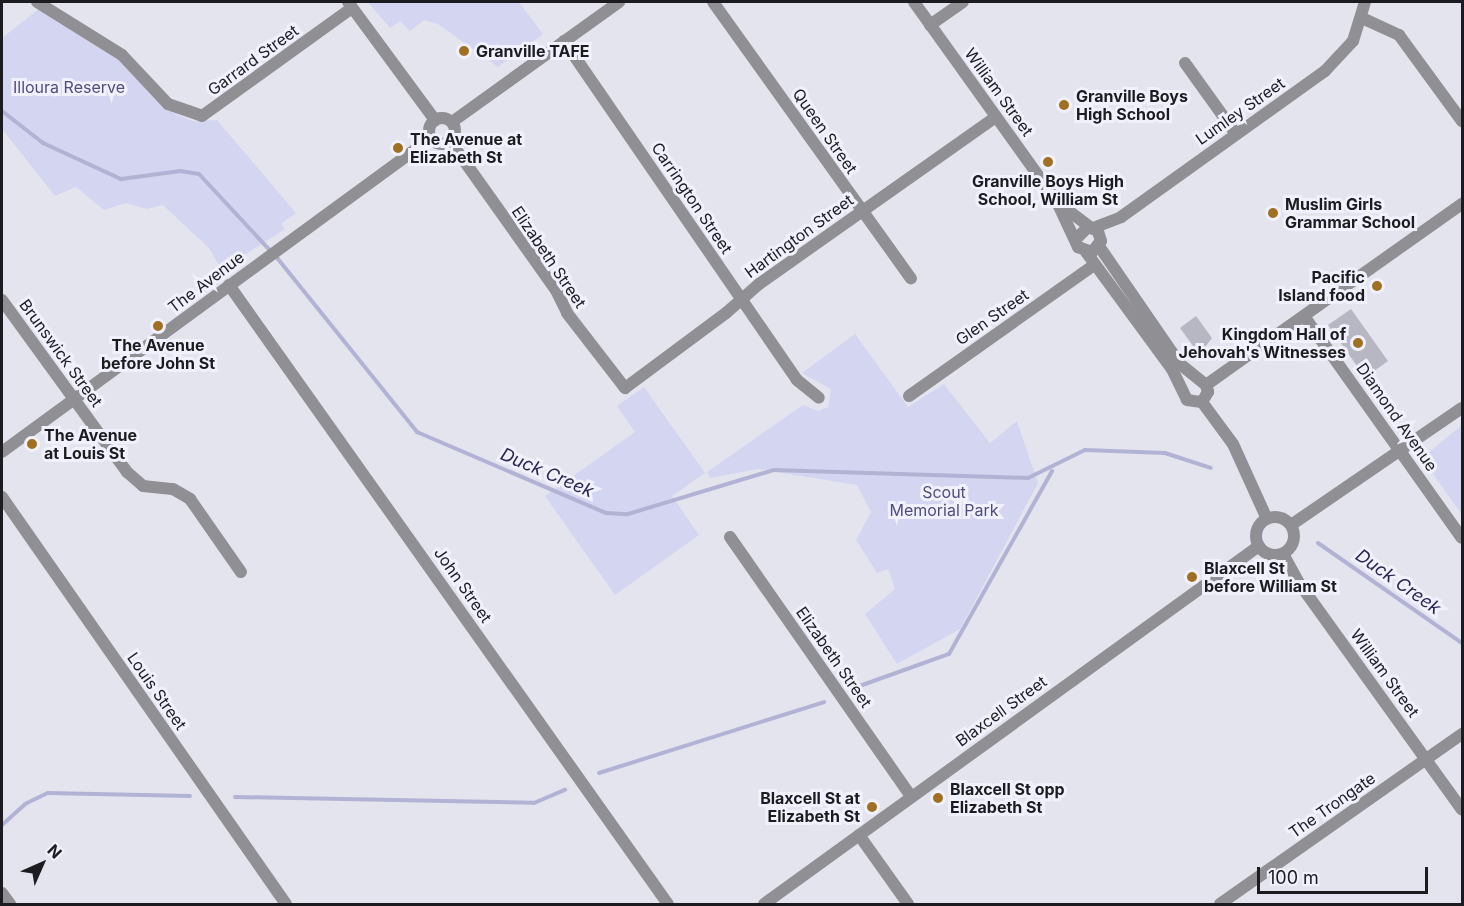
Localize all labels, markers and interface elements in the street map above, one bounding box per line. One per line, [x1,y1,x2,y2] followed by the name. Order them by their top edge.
[204,21,302,99] street label: Garrard Street
[476,41,590,61] place label: Granville TAFE
[457,44,471,58] marker: Granville TAFE
[961,44,1037,140] street label: William Street
[1192,73,1288,149] street label: Lumley Street
[13,77,125,97] park label: Illoura Reserve
[789,85,861,177] street label: Queen Street
[1076,86,1188,124] place label: Granville Boys High School
[1057,98,1071,112] marker: Granville Boys High School
[410,129,522,167] place label: The Avenue at Elizabeth St
[648,139,736,257] street label: Carrington Street
[391,141,405,155] marker: The Avenue at Elizabeth St
[1041,155,1055,169] marker: Granville Boys High School, William St
[972,171,1124,209] place label: Granville Boys High School, William St
[741,190,857,282] street label: Hartington Street
[1285,194,1415,232] place label: Muslim Girls Grammar School
[508,202,590,312] street label: Elizabeth Street
[1266,206,1280,220] marker: Muslim Girls Grammar School
[164,247,248,317] street label: The Avenue
[1278,267,1365,305] place label: Pacific Island food
[1370,279,1384,293] marker: Pacific Island food
[952,285,1032,349] street label: Glen Street
[16,295,106,411] street label: Brunswick Street
[151,319,165,333] marker: The Avenue before John St
[1179,324,1346,362] place label: Kingdom Hall of Jehovah's Witnesses
[101,335,215,373] place label: The Avenue before John St
[1351,336,1365,350] marker: Kingdom Hall of Jehovah's Witnesses
[1352,359,1442,475] street label: Diamond Avenue
[44,425,137,463] place label: The Avenue at Louis St
[25,437,39,451] marker: The Avenue at Louis St
[497,444,597,502] water label: Duck Creek
[889,482,999,520] park label: Scout Memorial Park
[430,544,496,626] street label: John Street
[1351,545,1445,619] water label: Duck Creek
[1204,558,1337,596] place label: Blaxcell St before William St
[1185,570,1199,584] marker: Blaxcell St before William St
[792,603,876,711] street label: Elizabeth Street
[1347,625,1423,721] street label: William Street
[123,649,191,733] street label: Louis Street
[952,672,1050,750] street label: Blaxcell Street
[1285,768,1379,842] street label: The Trongate
[950,779,1065,817] place label: Blaxcell St opp Elizabeth St
[760,788,860,826] place label: Blaxcell St at Elizabeth St
[931,791,945,805] marker: Blaxcell St opp Elizabeth St
[865,800,879,814] marker: Blaxcell St at Elizabeth St
[12,834,72,894] north arrow
[43,840,66,863] text: N
[1260,855,1431,893] scale bar
[1268,867,1319,888] text: 100 m

